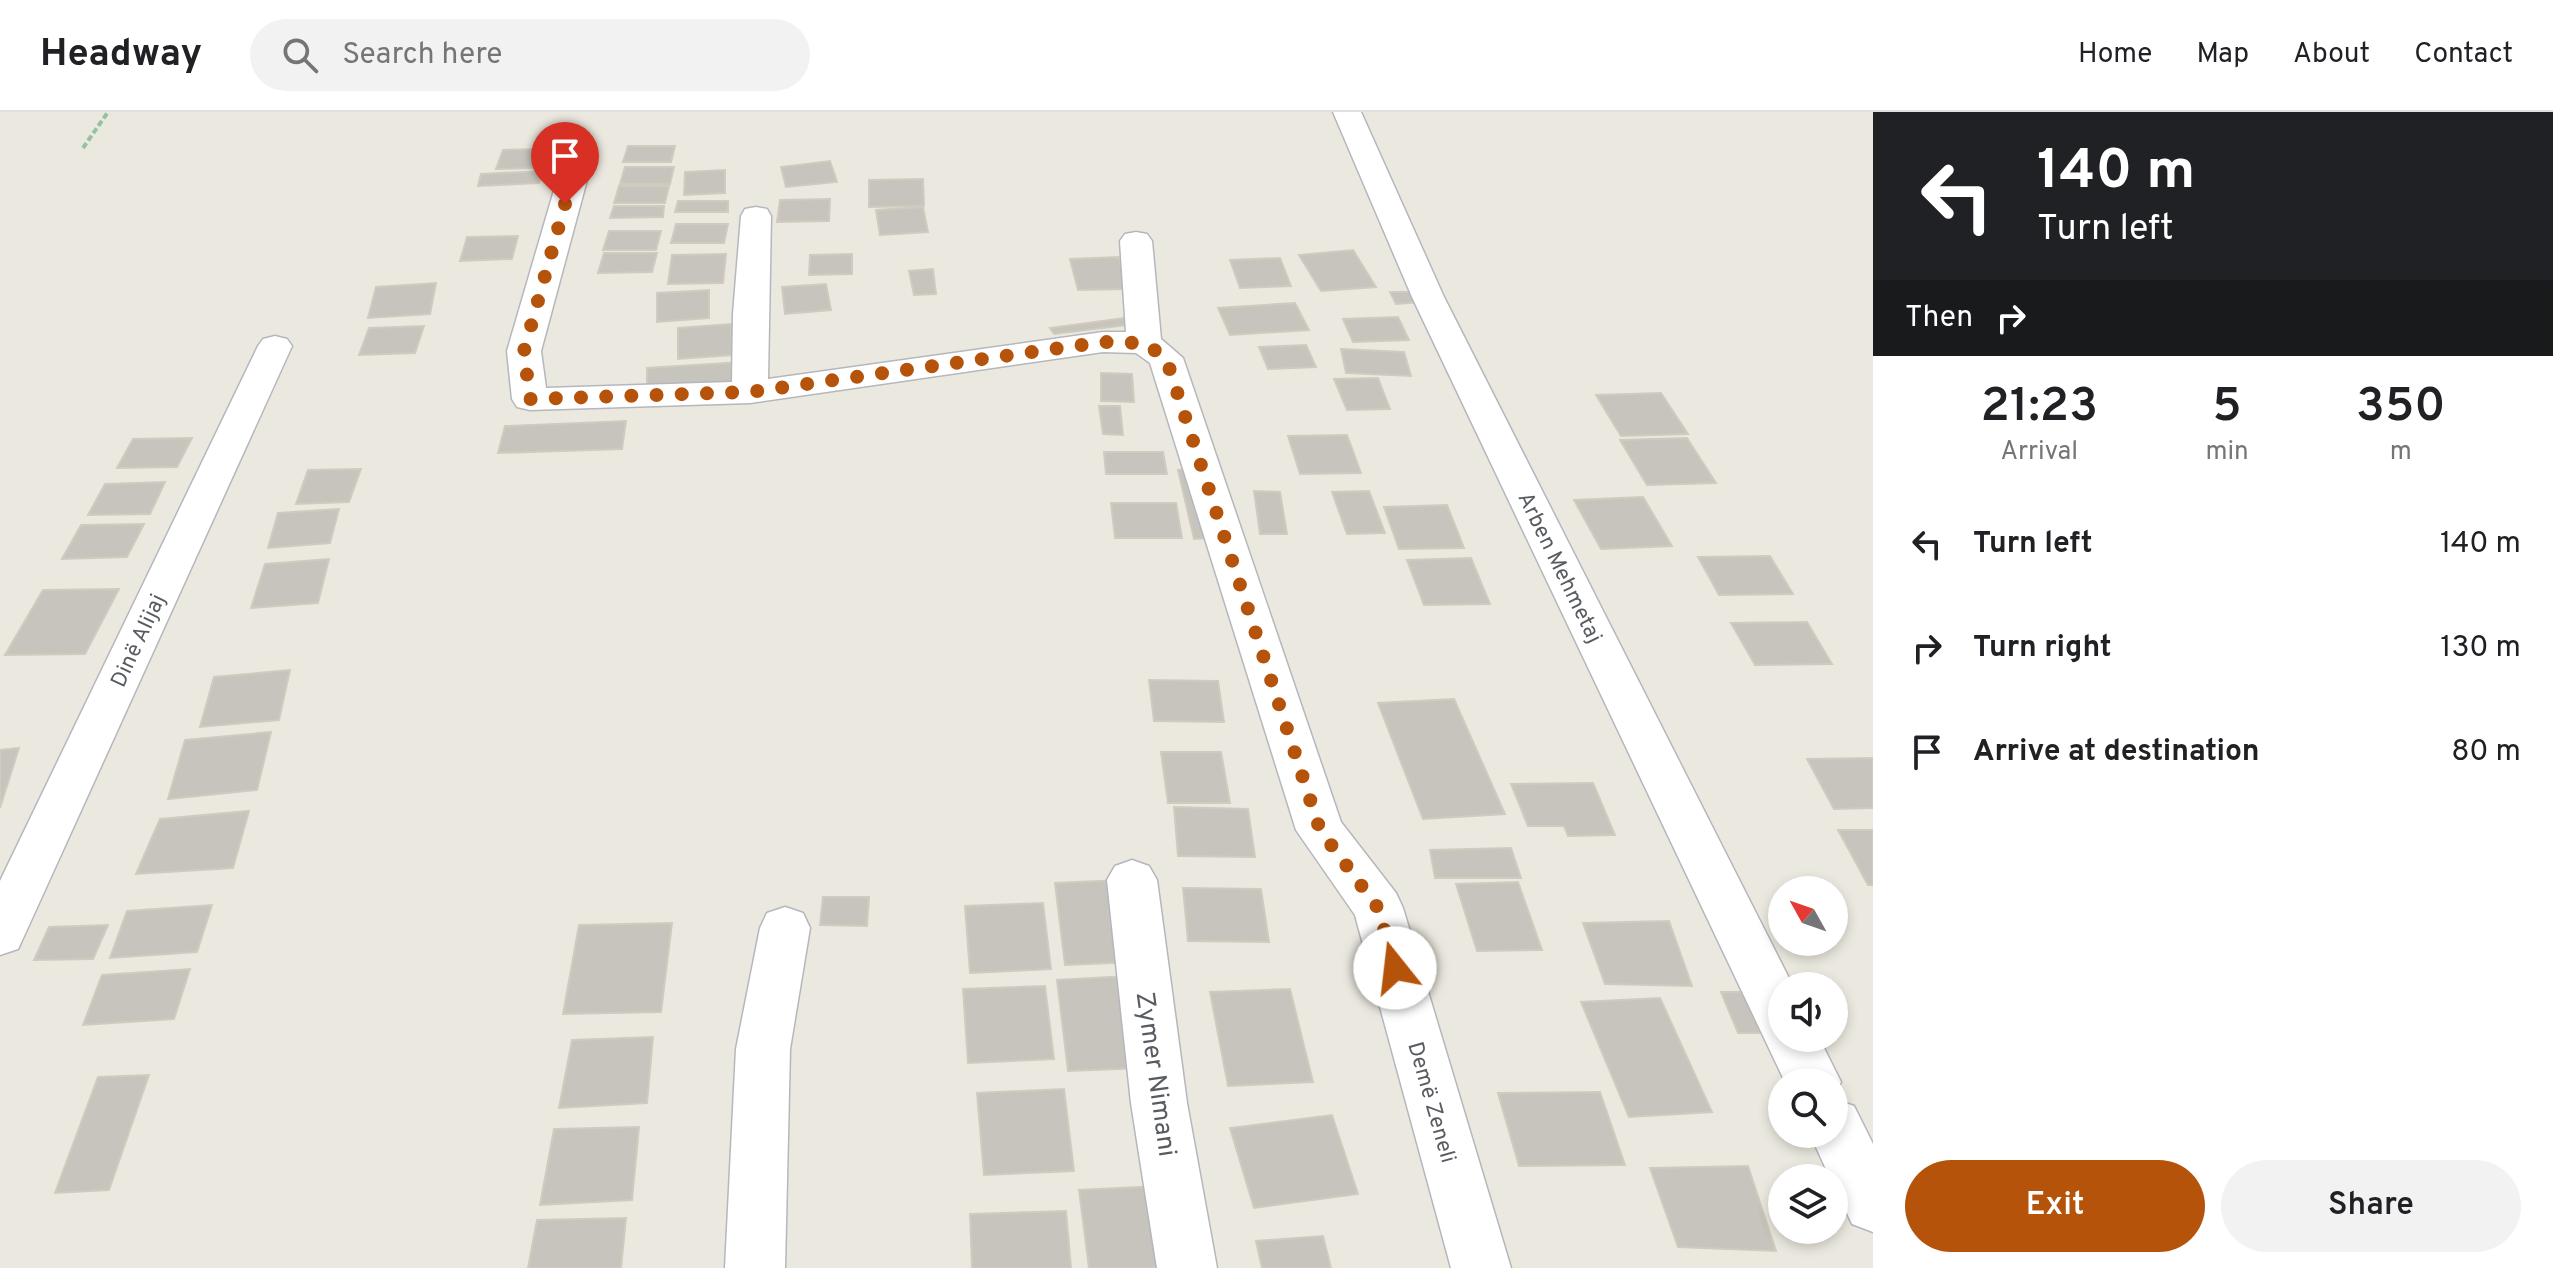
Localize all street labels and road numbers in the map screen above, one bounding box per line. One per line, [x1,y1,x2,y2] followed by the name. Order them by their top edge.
[1511,488,1607,648] street label: Arben Mehmetaj
[106,590,173,692] street label: Dinë Alijaj
[1127,990,1182,1159] street label: Zymer Nimani
[1400,1039,1461,1166] street label: Demë Zeneli

